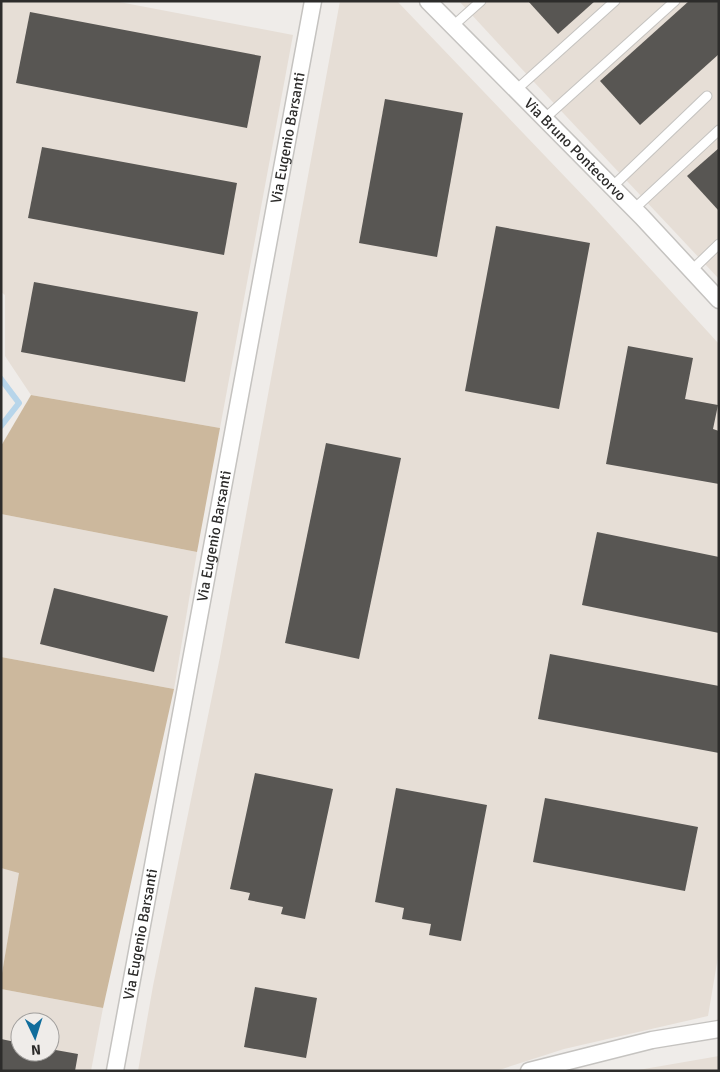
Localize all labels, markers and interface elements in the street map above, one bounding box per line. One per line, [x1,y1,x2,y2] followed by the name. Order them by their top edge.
[267,71,309,205] street label: Via Eugenio Barsanti
[520,94,630,205] street label: Via Bruno Pontecorvo
[193,469,235,603] street label: Via Eugenio Barsanti
[119,867,161,1001] street label: Via Eugenio Barsanti
[10,1012,60,1062] north arrow
[30,1041,41,1058] text: N

